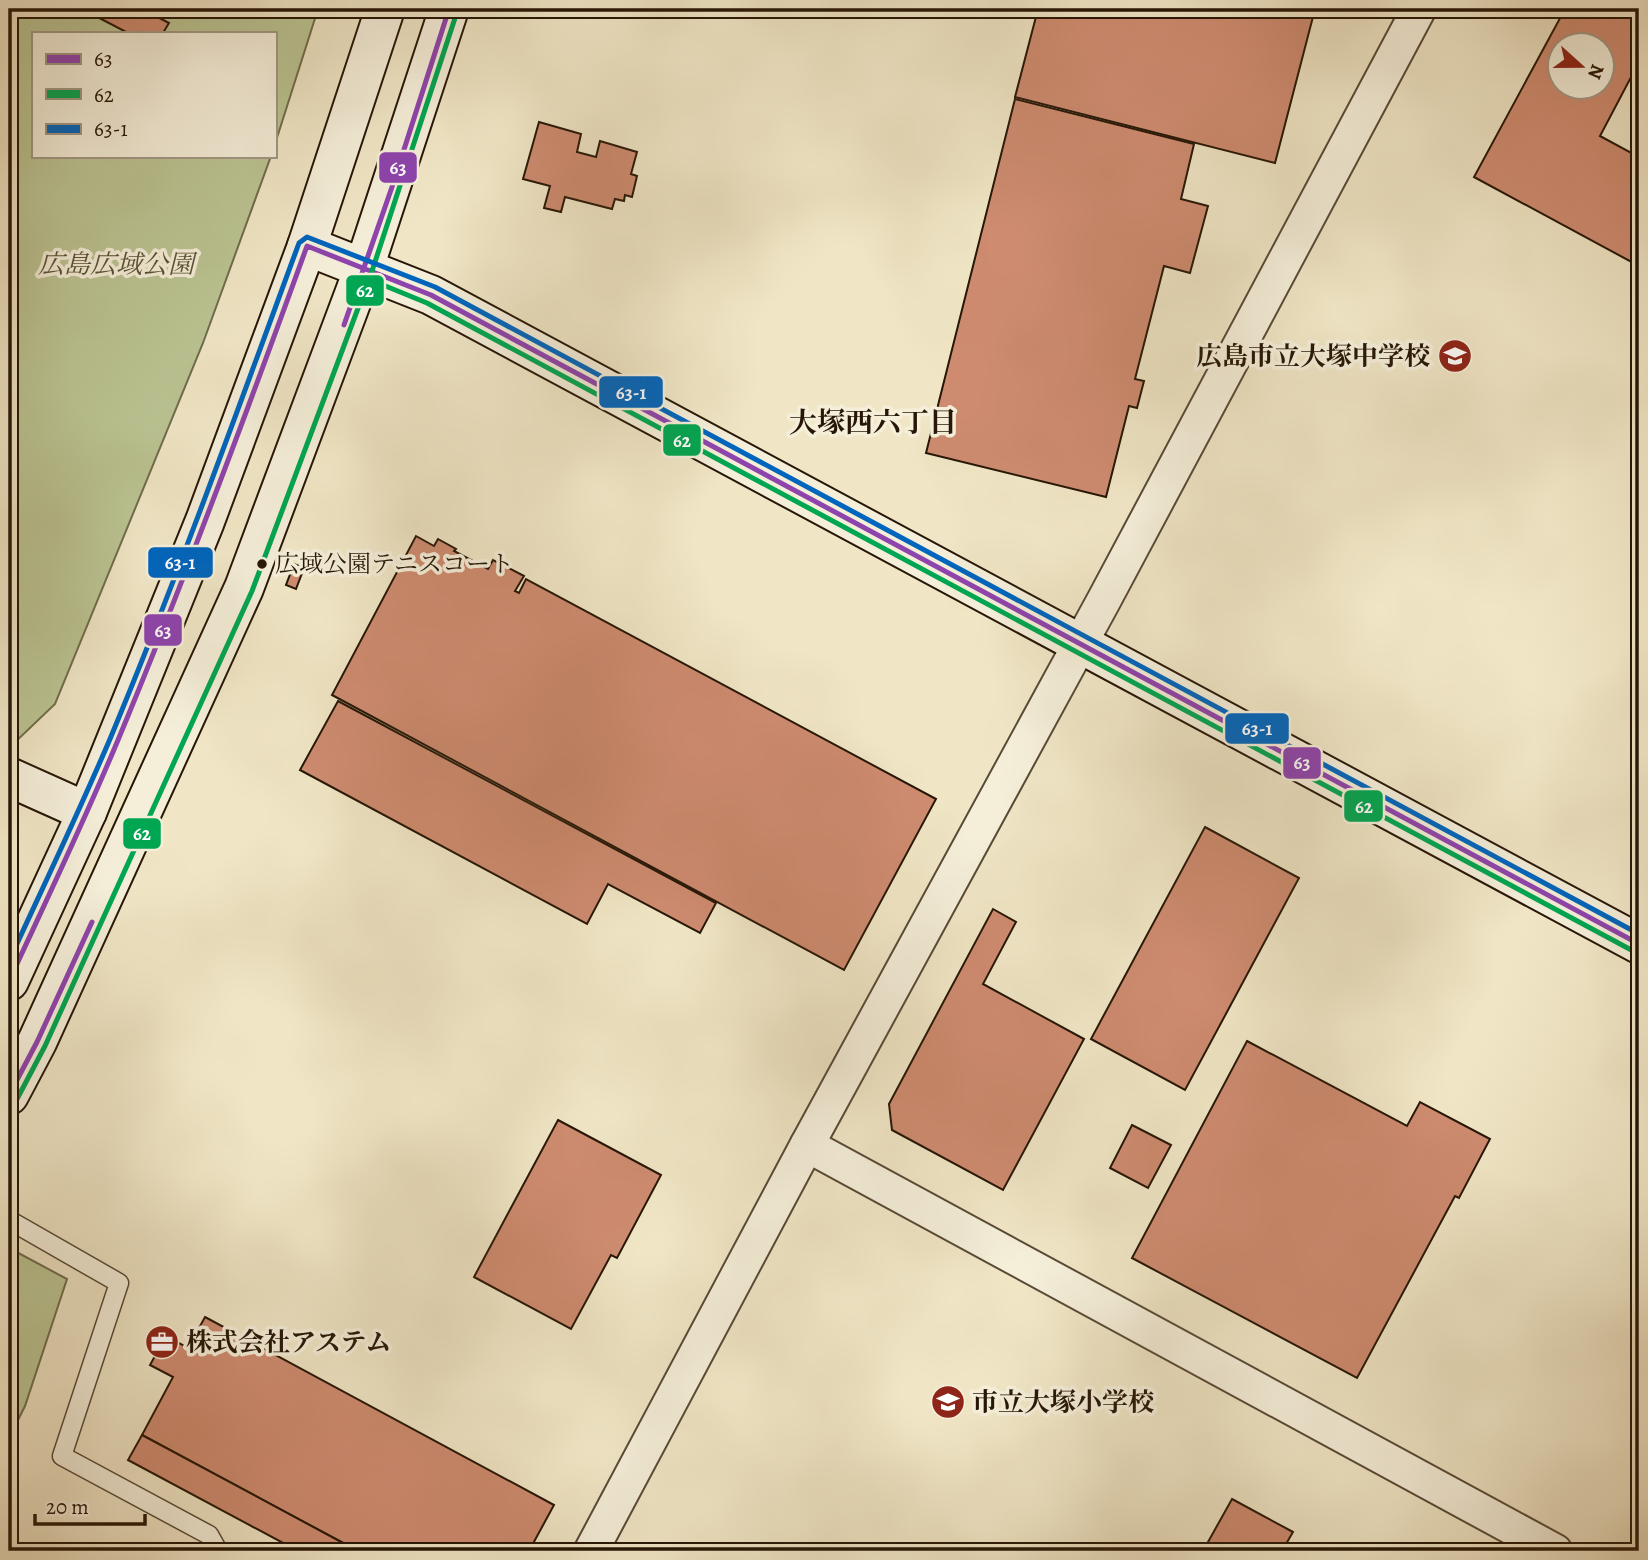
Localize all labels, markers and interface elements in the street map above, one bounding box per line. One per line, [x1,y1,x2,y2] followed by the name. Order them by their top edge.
[32,32,276,158] legend
[1546,32,1616,102] north arrow
[94,45,112,73] text: 63
[1581,61,1611,83] text: N
[94,81,114,109] text: 62
[94,115,128,143] text: 63-1
[378,151,418,184] line badge: 63
[389,155,407,181] text: 63
[38,247,198,282] park label: 広島広域公園
[345,274,385,307] line badge: 62
[356,278,374,304] text: 62
[1436,337,1474,375] school or university icon: 広島市立大塚中学校
[1196,339,1430,374] place label: 広島市立大塚中学校
[598,375,664,409] line badge: 63-1
[616,380,646,406] text: 63-1
[789,404,957,442] district label: 大塚西六丁目
[662,423,702,457] line badge: 62
[673,428,691,454] text: 62
[147,546,214,579] line badge: 63-1
[275,548,514,580] place label: 広域公園テニスコート
[165,550,195,576] text: 63-1
[255,557,269,571] marker: 広域公園テニスコート
[143,613,183,647] line badge: 63
[154,618,172,644] text: 63
[1224,712,1290,745] line badge: 63-1
[1242,716,1272,742] text: 63-1
[1282,746,1322,780] line badge: 63
[1293,750,1311,776] text: 63
[1343,789,1384,823] line badge: 62
[1355,794,1373,820] text: 62
[122,817,162,850] line badge: 62
[133,821,151,847] text: 62
[143,1323,181,1361] office icon: 株式会社アステム
[186,1325,391,1360] place label: 株式会社アステム
[929,1383,967,1421] school or university icon: 市立大塚小学校
[972,1385,1154,1420] place label: 市立大塚小学校
[35,1483,145,1527] scale bar
[46,1493,89,1521] text: 20 m

